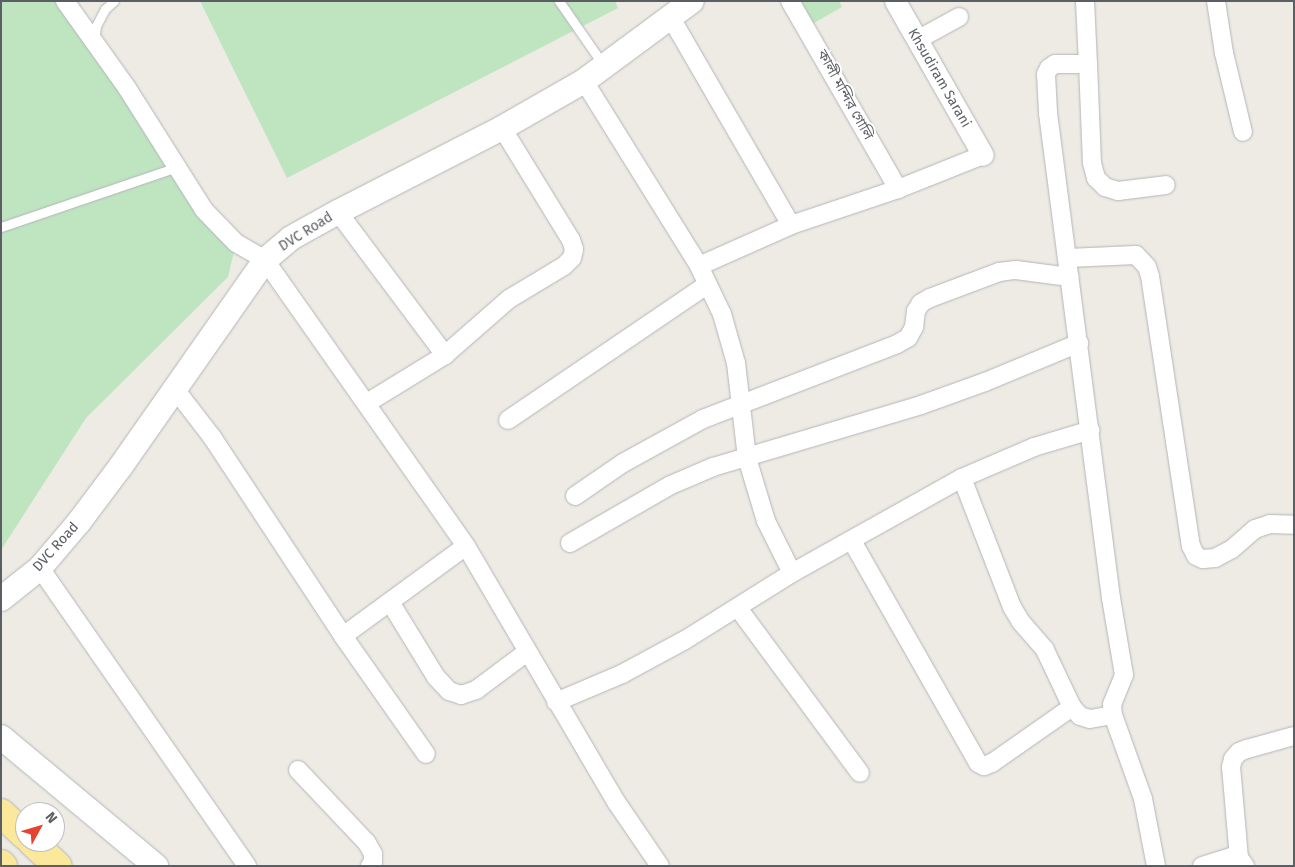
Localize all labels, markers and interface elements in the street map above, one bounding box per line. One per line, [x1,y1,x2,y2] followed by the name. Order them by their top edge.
[904,25,974,131] street label: Khsudiram Sarani
[813,47,877,143] street label: কালী মন্দির গোলি
[276,209,336,255] street label: DVC Road
[30,519,82,575] street label: DVC Road
[15,802,65,852] north arrow
[42,809,61,827] text: N

